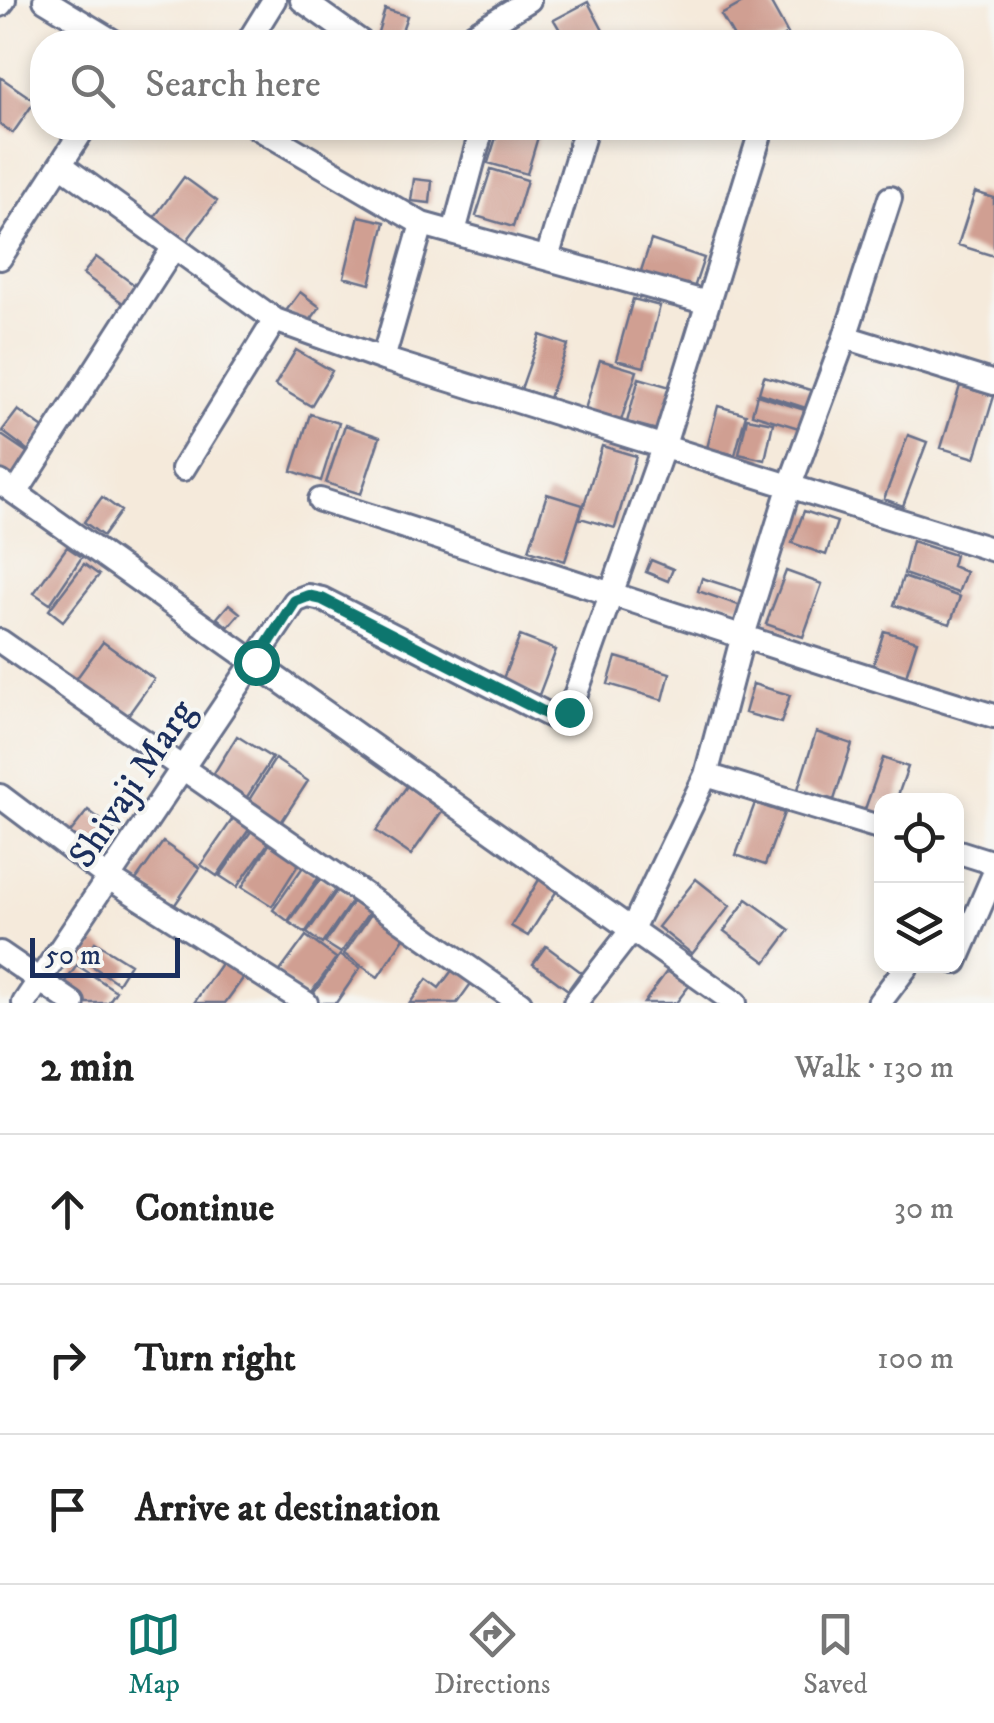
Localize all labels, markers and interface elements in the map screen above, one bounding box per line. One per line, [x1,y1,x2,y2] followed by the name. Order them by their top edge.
[30,30,964,140] search box
[65,58,120,113] icon: search
[145,61,321,109] text: Search here
[234,640,280,686] route start
[59,690,207,878] street label: Shivaji Marg
[547,690,593,736] route end
[874,793,964,973] map controls
[874,793,964,883] button: locate
[874,883,964,973] button: layers
[30,933,180,978] scale bar
[45,938,101,973] text: 50 m
[40,1042,134,1094] text: 2 min
[794,1048,954,1088] text: Walk · 130 m
[40,1182,95,1237] icon: ahead
[135,1185,274,1233] text: Continue
[894,1189,954,1229] text: 30 m
[40,1332,95,1387] icon: right
[135,1335,296,1383] text: Turn right
[877,1339,954,1379] text: 100 m
[40,1482,95,1537] icon: arrive
[135,1485,440,1533] text: Arrive at destination
[126,1607,181,1702] tab: Map
[434,1607,550,1702] tab: Directions
[803,1607,868,1702] tab: Saved

